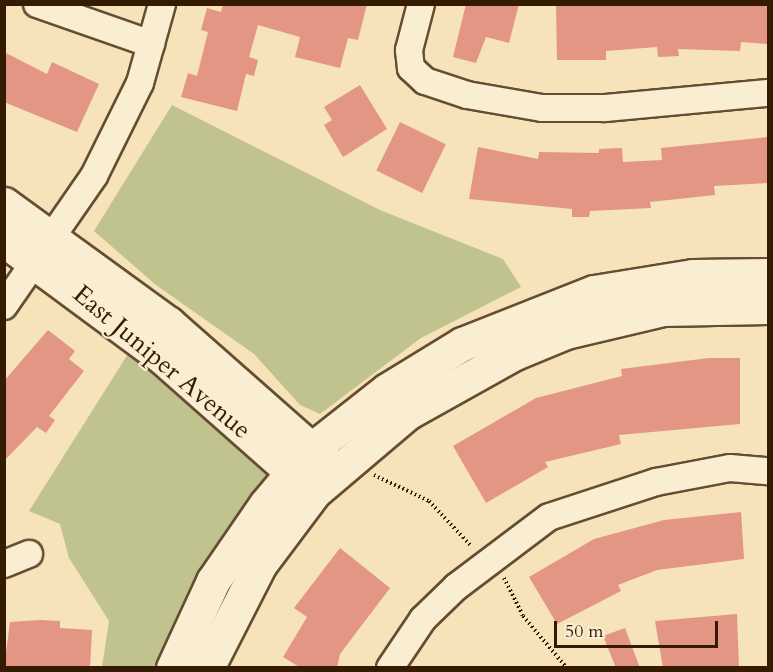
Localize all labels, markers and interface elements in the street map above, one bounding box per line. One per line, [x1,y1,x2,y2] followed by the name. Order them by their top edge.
[67,278,257,446] street label: East Juniper Avenue
[557,609,720,647] scale bar
[565,619,604,644] text: 50 m

